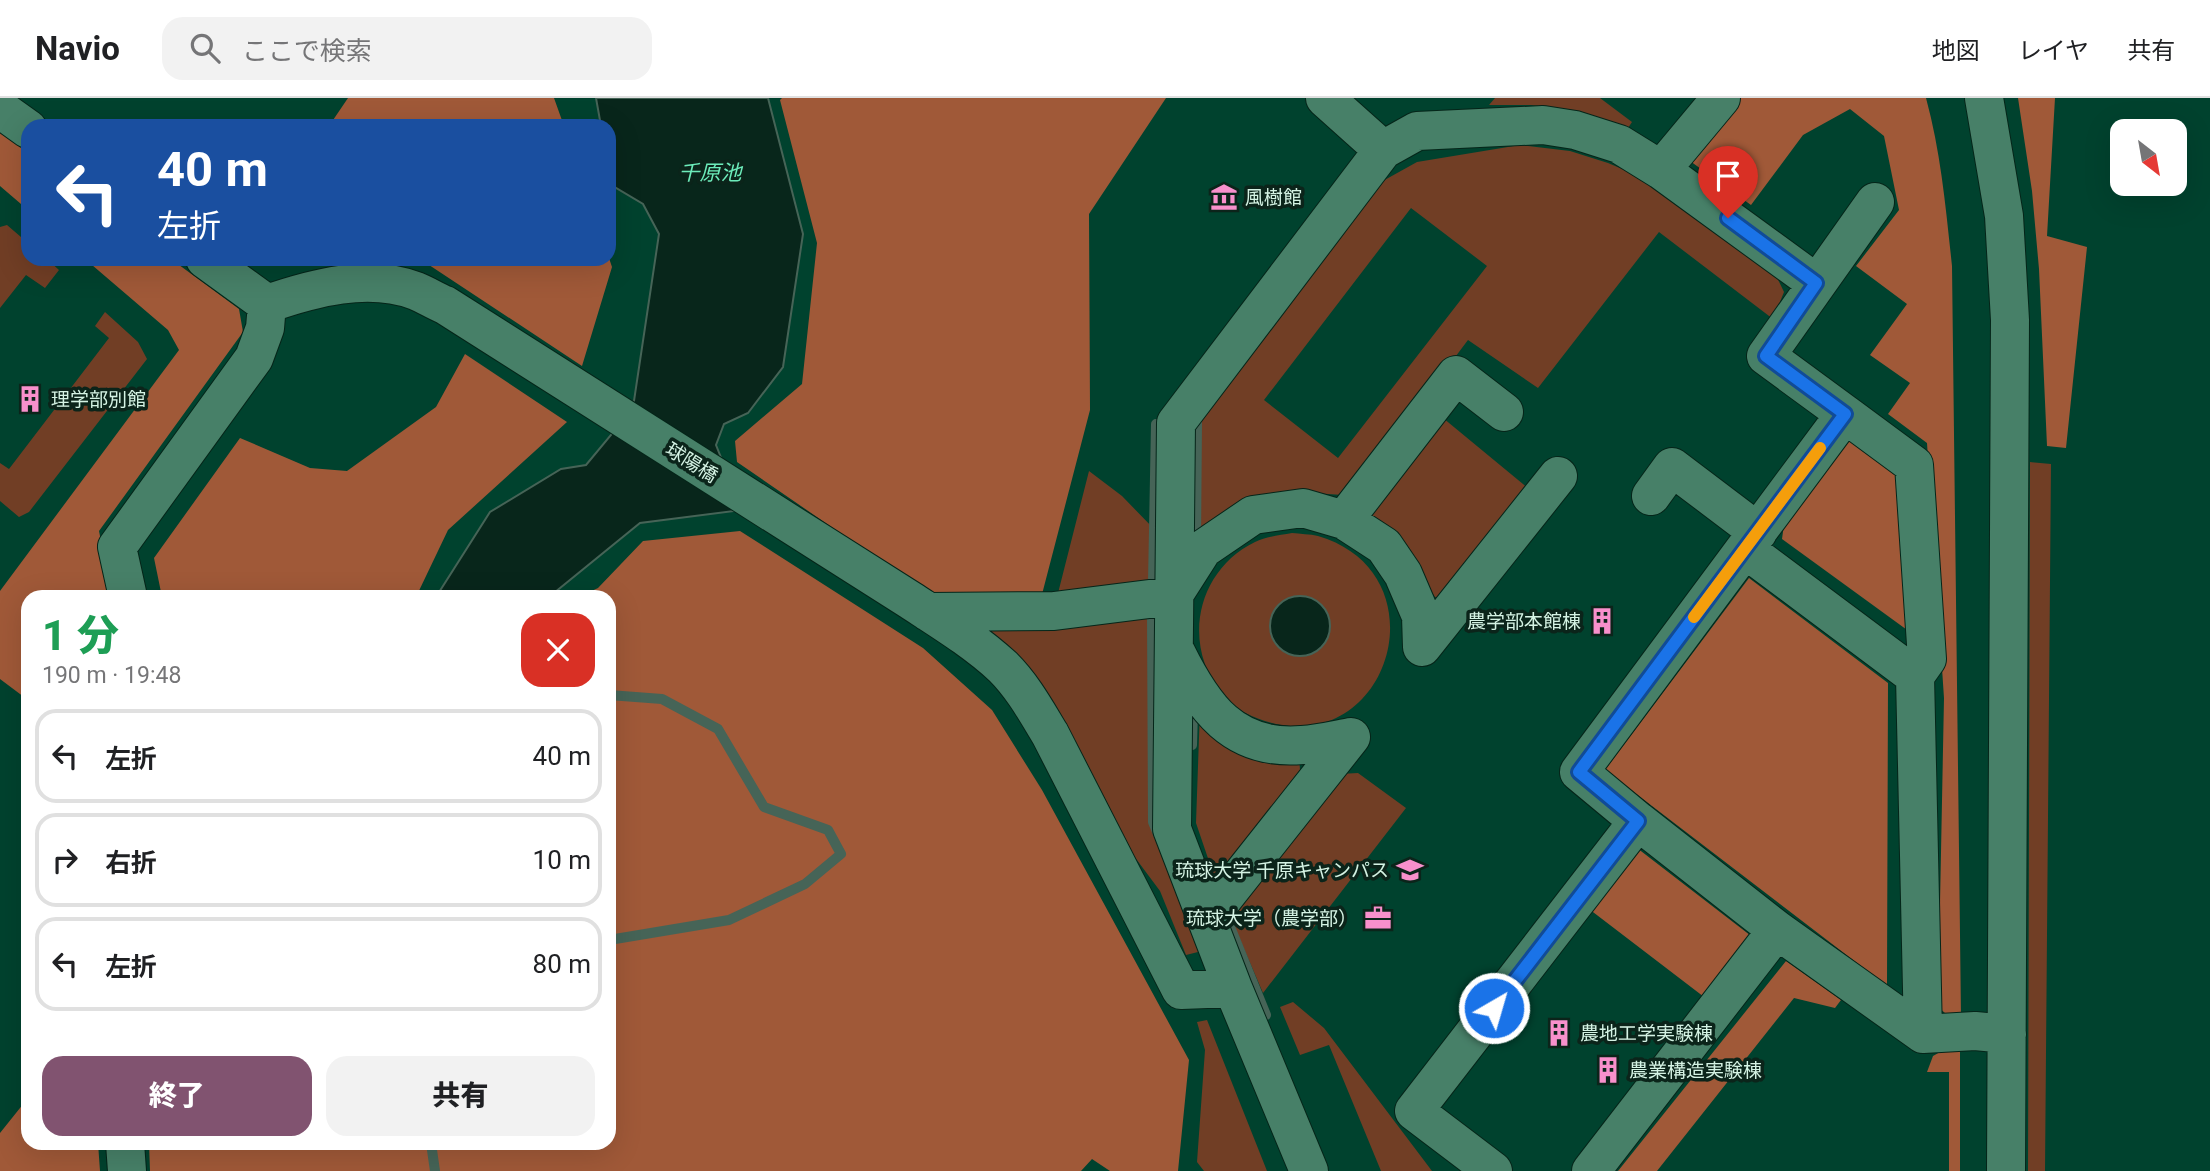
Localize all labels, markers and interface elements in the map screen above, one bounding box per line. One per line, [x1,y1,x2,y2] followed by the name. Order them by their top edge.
[162,17,652,80] search box
[35,29,120,68] text: Navio
[186,29,224,67] icon: search
[242,36,372,66] text: ここで検索
[1932,37,1980,65] text: 地図
[2018,37,2089,65] text: レイヤ
[2127,37,2175,65] text: 共有
[2110,119,2188,196] north arrow
[2110,119,2187,196] map controls
[157,141,268,198] text: 40 m
[1698,146,1758,218] pin
[42,147,133,238] icon: left
[1709,157,1747,195] icon: arrive
[679,161,743,185] water label: 千原池
[1209,182,1239,212] museum icon: 風樹館
[1245,186,1302,209] place label: 風樹館
[157,207,221,245] text: 左折
[15,384,45,414] building icon: 理学部別館
[51,388,146,411] place label: 理学部別館
[661,438,722,487] street label: 球陽橋
[1587,606,1617,636] building icon: 農学部本館棟
[1467,610,1581,633] place label: 農学部本館棟
[42,611,119,660] text: 1 分
[521,613,595,687] button: close
[42,662,181,689] text: 190 m · 19:48
[46,737,84,775] icon: left
[533,741,591,771] text: 40 m
[105,744,157,774] text: 左折
[46,841,84,879] icon: right
[533,845,591,875] text: 10 m
[105,848,157,878] text: 右折
[1395,855,1425,885] school or university icon: 琉球大学 千原キャンパス
[1175,859,1389,882] place label: 琉球大学 千原キャンパス
[1363,903,1393,933] office icon: 琉球大学（農学部）
[1186,907,1357,930] place label: 琉球大学（農学部）
[46,945,84,983] icon: left
[533,949,591,979] text: 80 m
[105,952,157,982] text: 左折
[1457,971,1531,1045] position arrow
[1544,1018,1574,1048] building icon: 農地工学実験棟
[1580,1022,1713,1045] place label: 農地工学実験棟
[1593,1055,1623,1085] building icon: 農業構造実験棟
[42,1056,312,1136] button: 終了
[326,1056,595,1136] button: 共有
[1629,1059,1762,1082] place label: 農業構造実験棟

